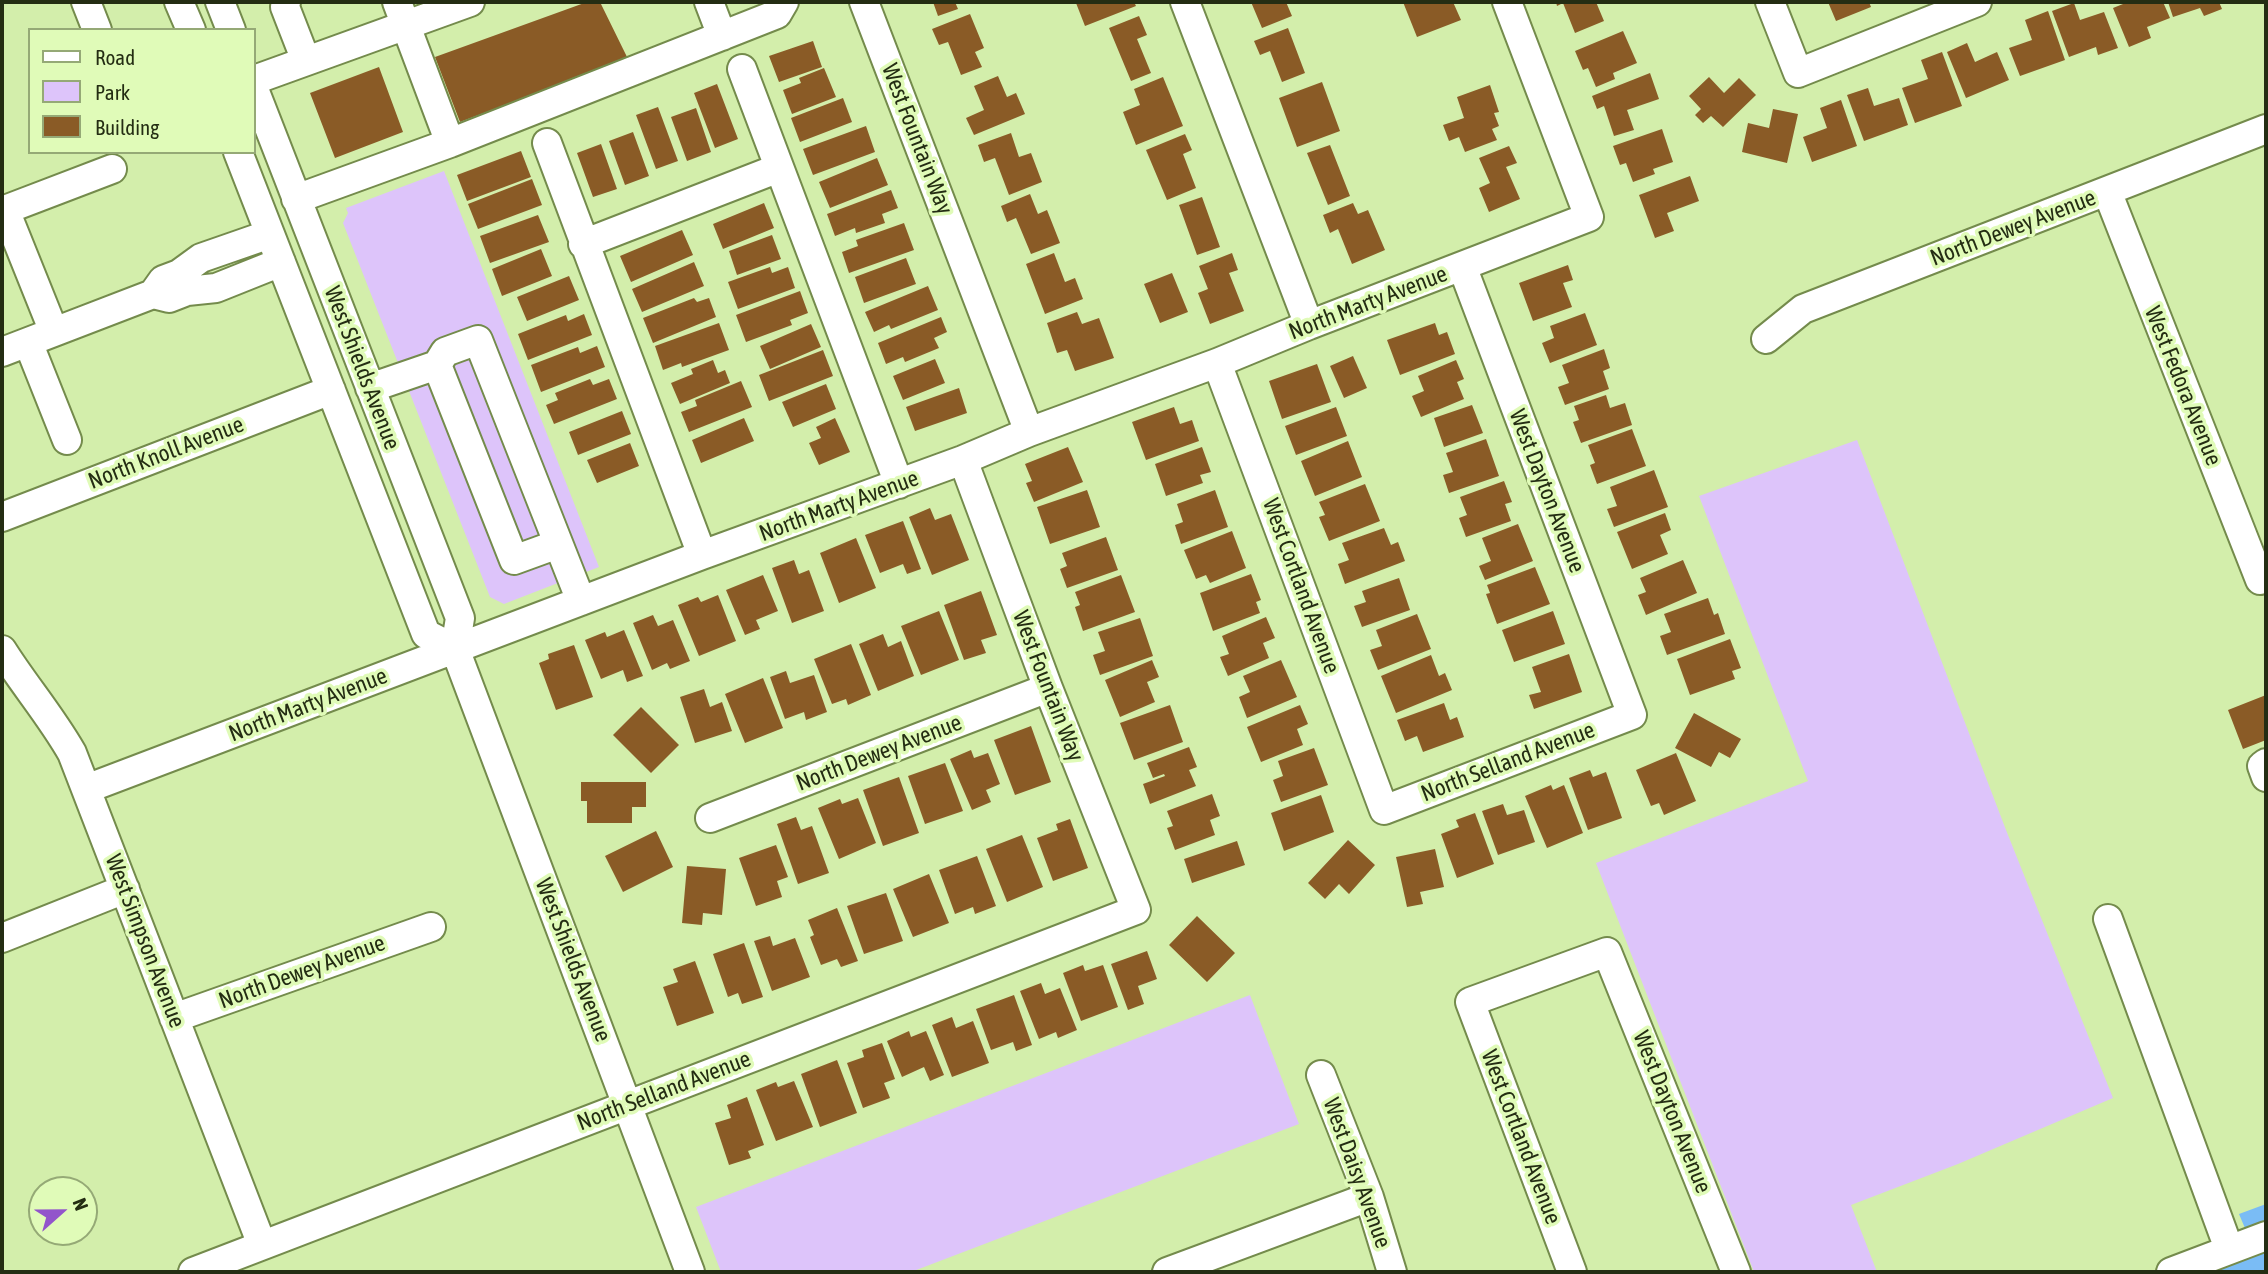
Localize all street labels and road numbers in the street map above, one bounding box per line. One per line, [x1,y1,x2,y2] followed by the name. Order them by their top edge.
[876,60,958,218] street label: West Fountain Way
[1926,184,2100,272] street label: North Dewey Avenue
[1285,260,1451,346] street label: North Marty Avenue
[318,283,406,453] street label: West Shields Avenue
[2139,302,2227,470] street label: West Fedora Avenue
[1503,406,1591,576] street label: West Dayton Avenue
[84,411,248,495] street label: North Knoll Avenue
[756,464,922,548] street label: North Marty Avenue
[1257,495,1345,677] street label: West Cortland Avenue
[1007,607,1089,765] street label: West Fountain Way
[225,662,391,748] street label: North Marty Avenue
[792,709,966,797] street label: North Dewey Avenue
[1417,716,1599,808] street label: North Selland Avenue
[99,850,191,1032] street label: West Simpson Avenue
[529,875,617,1045] street label: West Shields Avenue
[215,929,389,1015] street label: North Dewey Avenue
[1627,1027,1717,1197] street label: West Dayton Avenue
[573,1045,755,1137] street label: North Selland Avenue
[1475,1046,1567,1228] street label: West Cortland Avenue
[1317,1094,1397,1252] street label: West Daisy Avenue

